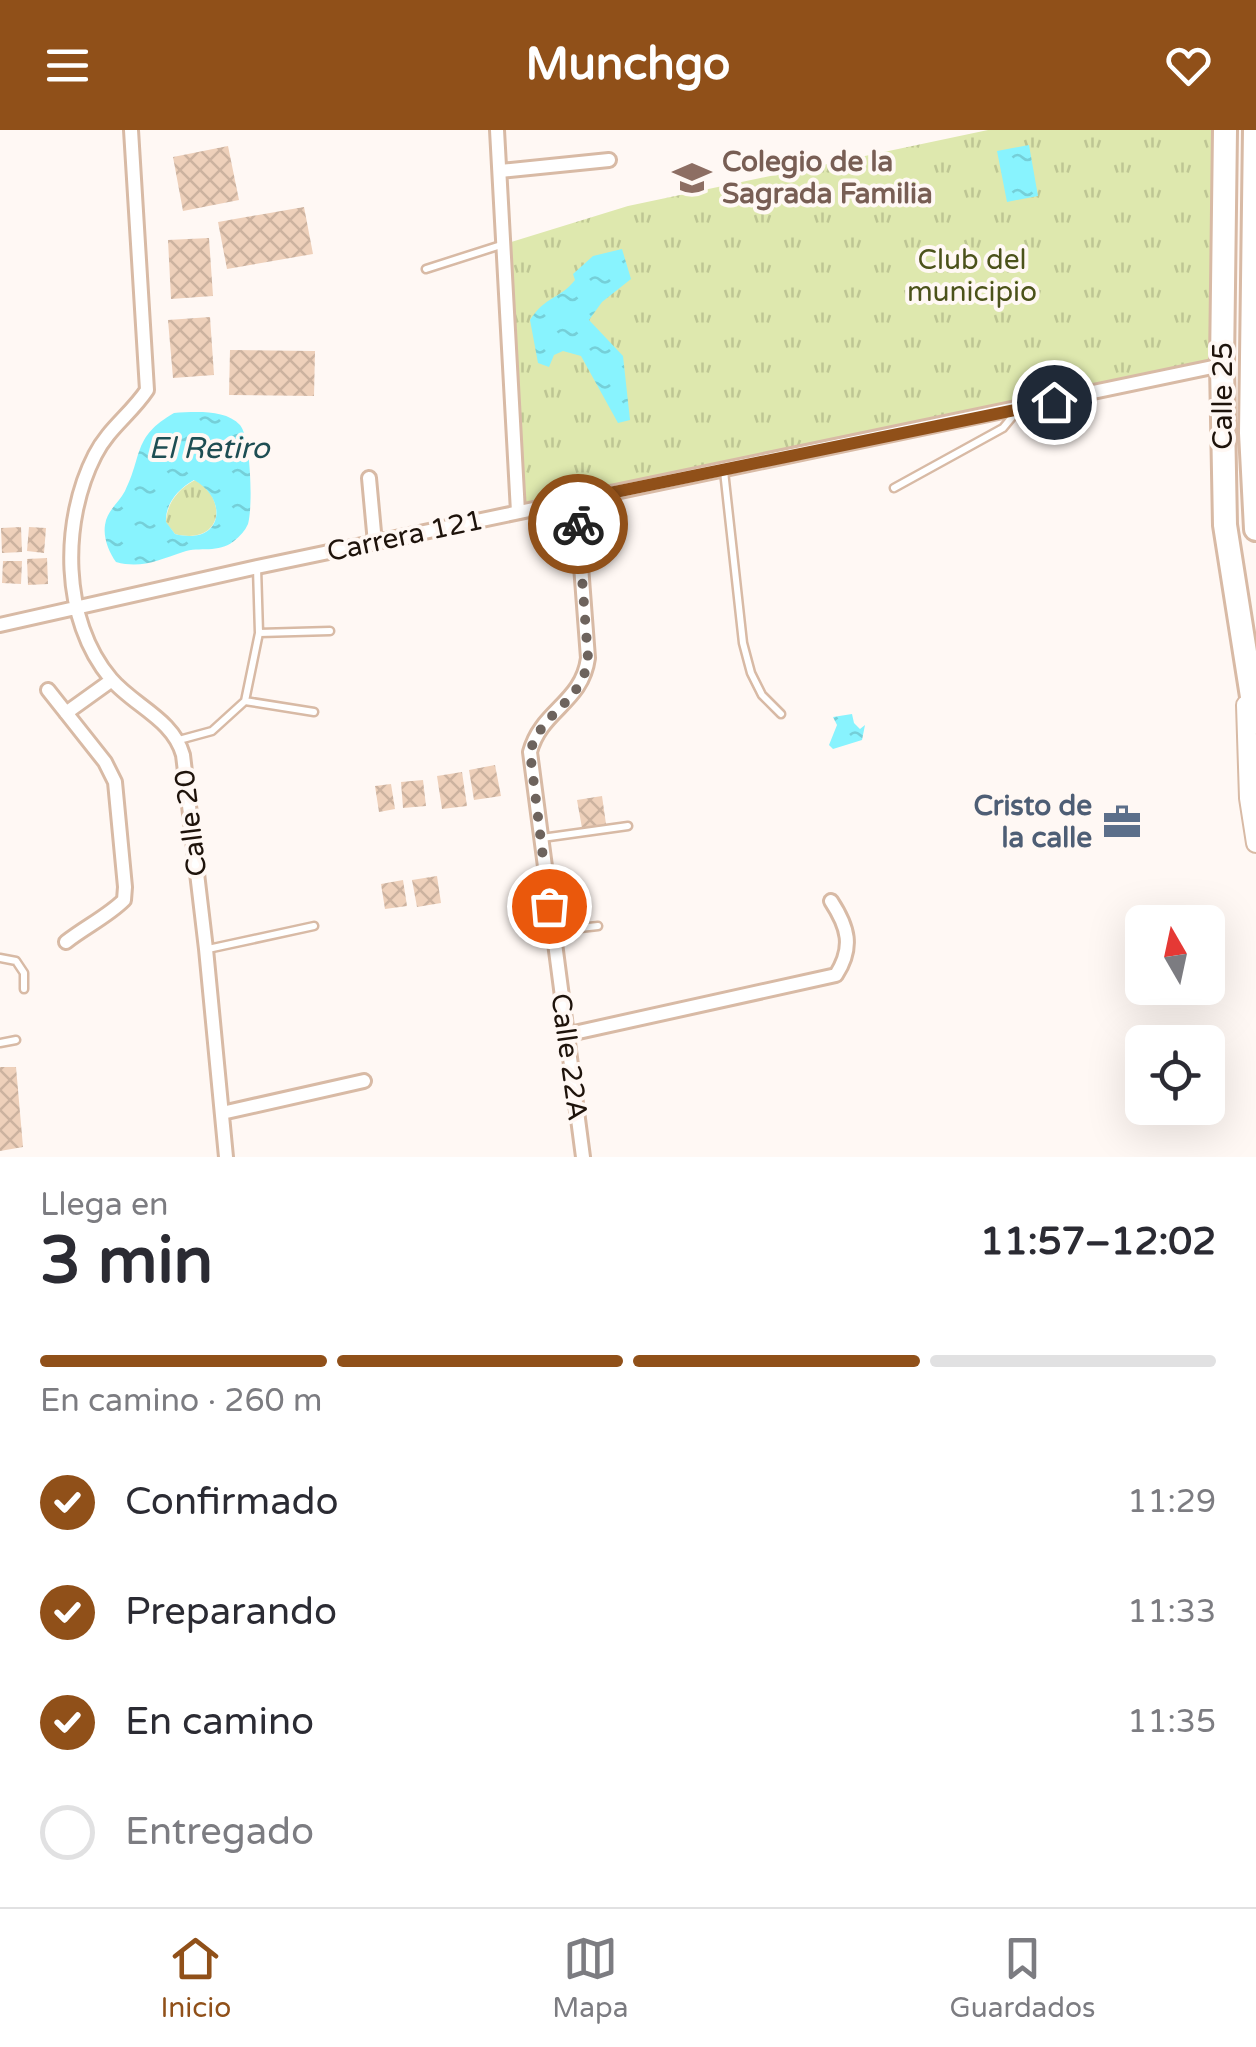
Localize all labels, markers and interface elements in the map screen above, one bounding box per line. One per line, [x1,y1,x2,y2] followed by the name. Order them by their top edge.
[40,38,95,93] icon: menu
[526,38,730,92] text: Munchgo
[1161,38,1216,93] icon: heart
[722,145,933,211] place label: Colegio de la Sagrada Familia
[671,157,713,199] school or university icon: Colegio de la Sagrada Familia
[907,243,1037,309] park label: Club del municipio
[1206,342,1240,450] street label: Calle 25
[1012,360,1097,445] pin
[1027,375,1082,430] icon: home
[149,430,271,467] water label: El Retiro
[528,474,628,574] courier
[551,497,606,552] icon: bike
[324,503,486,569] street label: Carrera 121
[168,768,214,878] street label: Calle 20
[973,789,1092,855] place label: Cristo de la calle
[1101,801,1143,843] office icon: Cristo de la calle
[507,864,592,949] pin
[522,879,577,934] icon: bag
[1125,905,1225,1005] north arrow
[1125,905,1225,1125] map controls
[543,991,595,1123] street label: Calle 22A
[1125,1025,1225,1125] button: locate
[40,1186,169,1224] text: Llega en
[980,1219,1216,1265] text: 11:57–12:02
[40,1222,213,1301] text: 3 min
[40,1382,322,1420] text: En camino · 260 m
[40,1475,95,1530] icon: check
[125,1479,339,1525] text: Confirmado
[1127,1483,1216,1521] text: 11:29
[40,1585,95,1640] icon: check
[125,1589,337,1635] text: Preparando
[1127,1593,1216,1631] text: 11:33
[40,1695,95,1750] icon: check
[125,1699,314,1745] text: En camino
[1127,1703,1216,1741] text: 11:35
[125,1809,314,1855] text: Entregado
[161,1931,231,2025] tab: Inicio
[552,1931,629,2025] tab: Mapa
[950,1931,1095,2025] tab: Guardados

